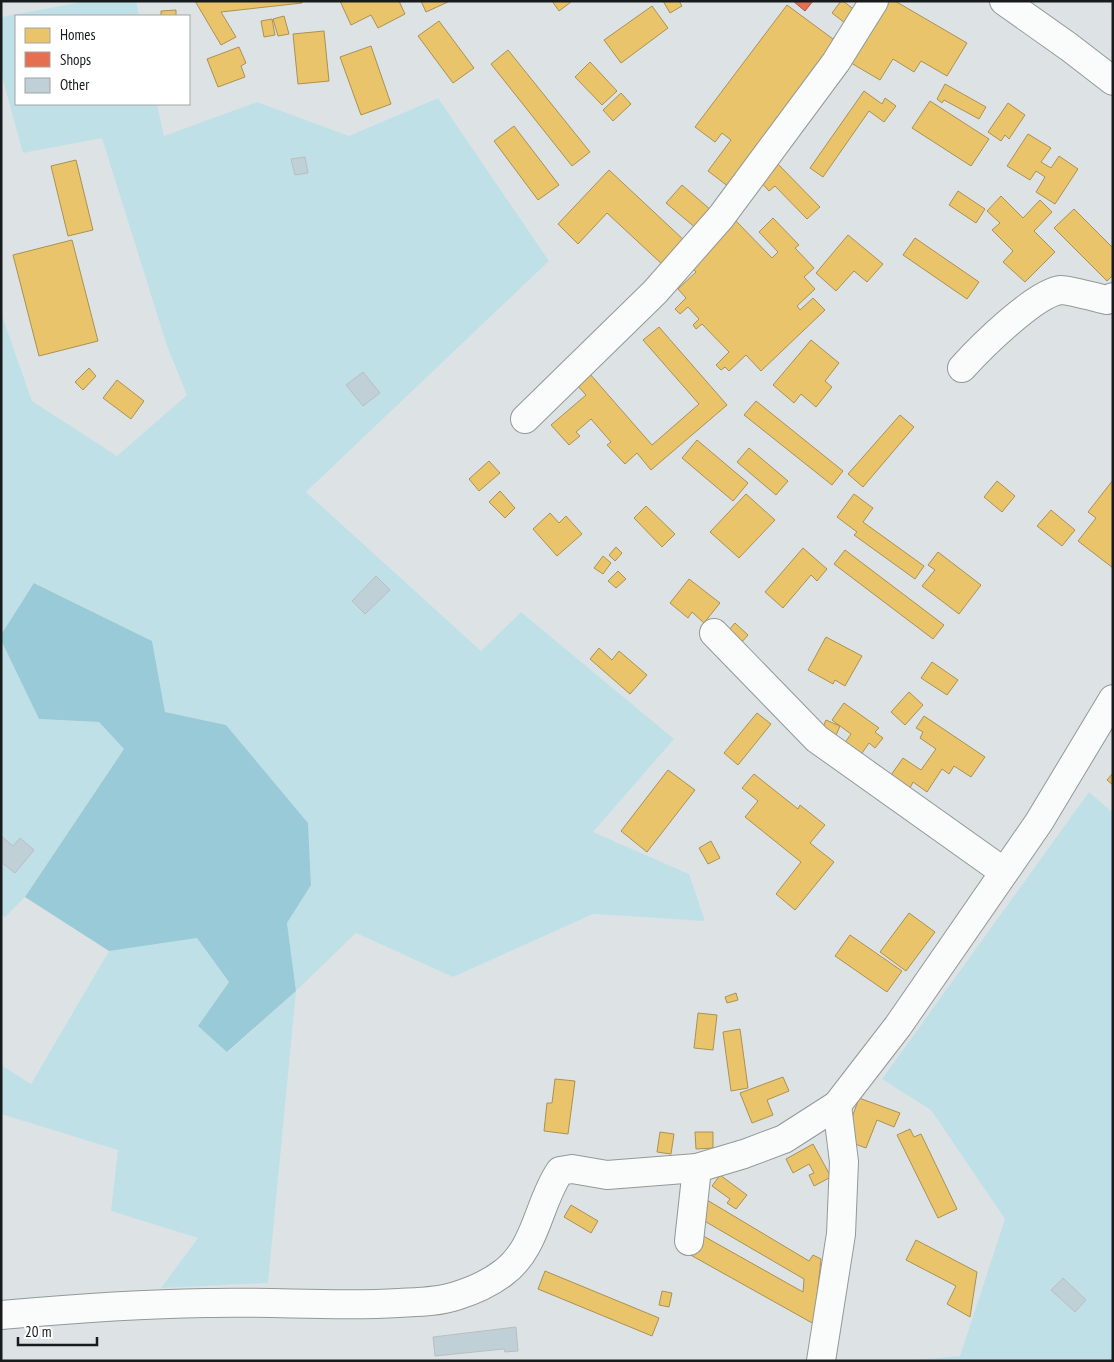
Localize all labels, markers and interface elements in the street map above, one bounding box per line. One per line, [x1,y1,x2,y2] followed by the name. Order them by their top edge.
[15,15,190,105] legend
[60,25,96,44] text: Homes
[60,50,91,69] text: Shops
[60,75,90,94] text: Other
[18,1314,96,1346] scale bar
[25,1322,51,1341] text: 20 m

